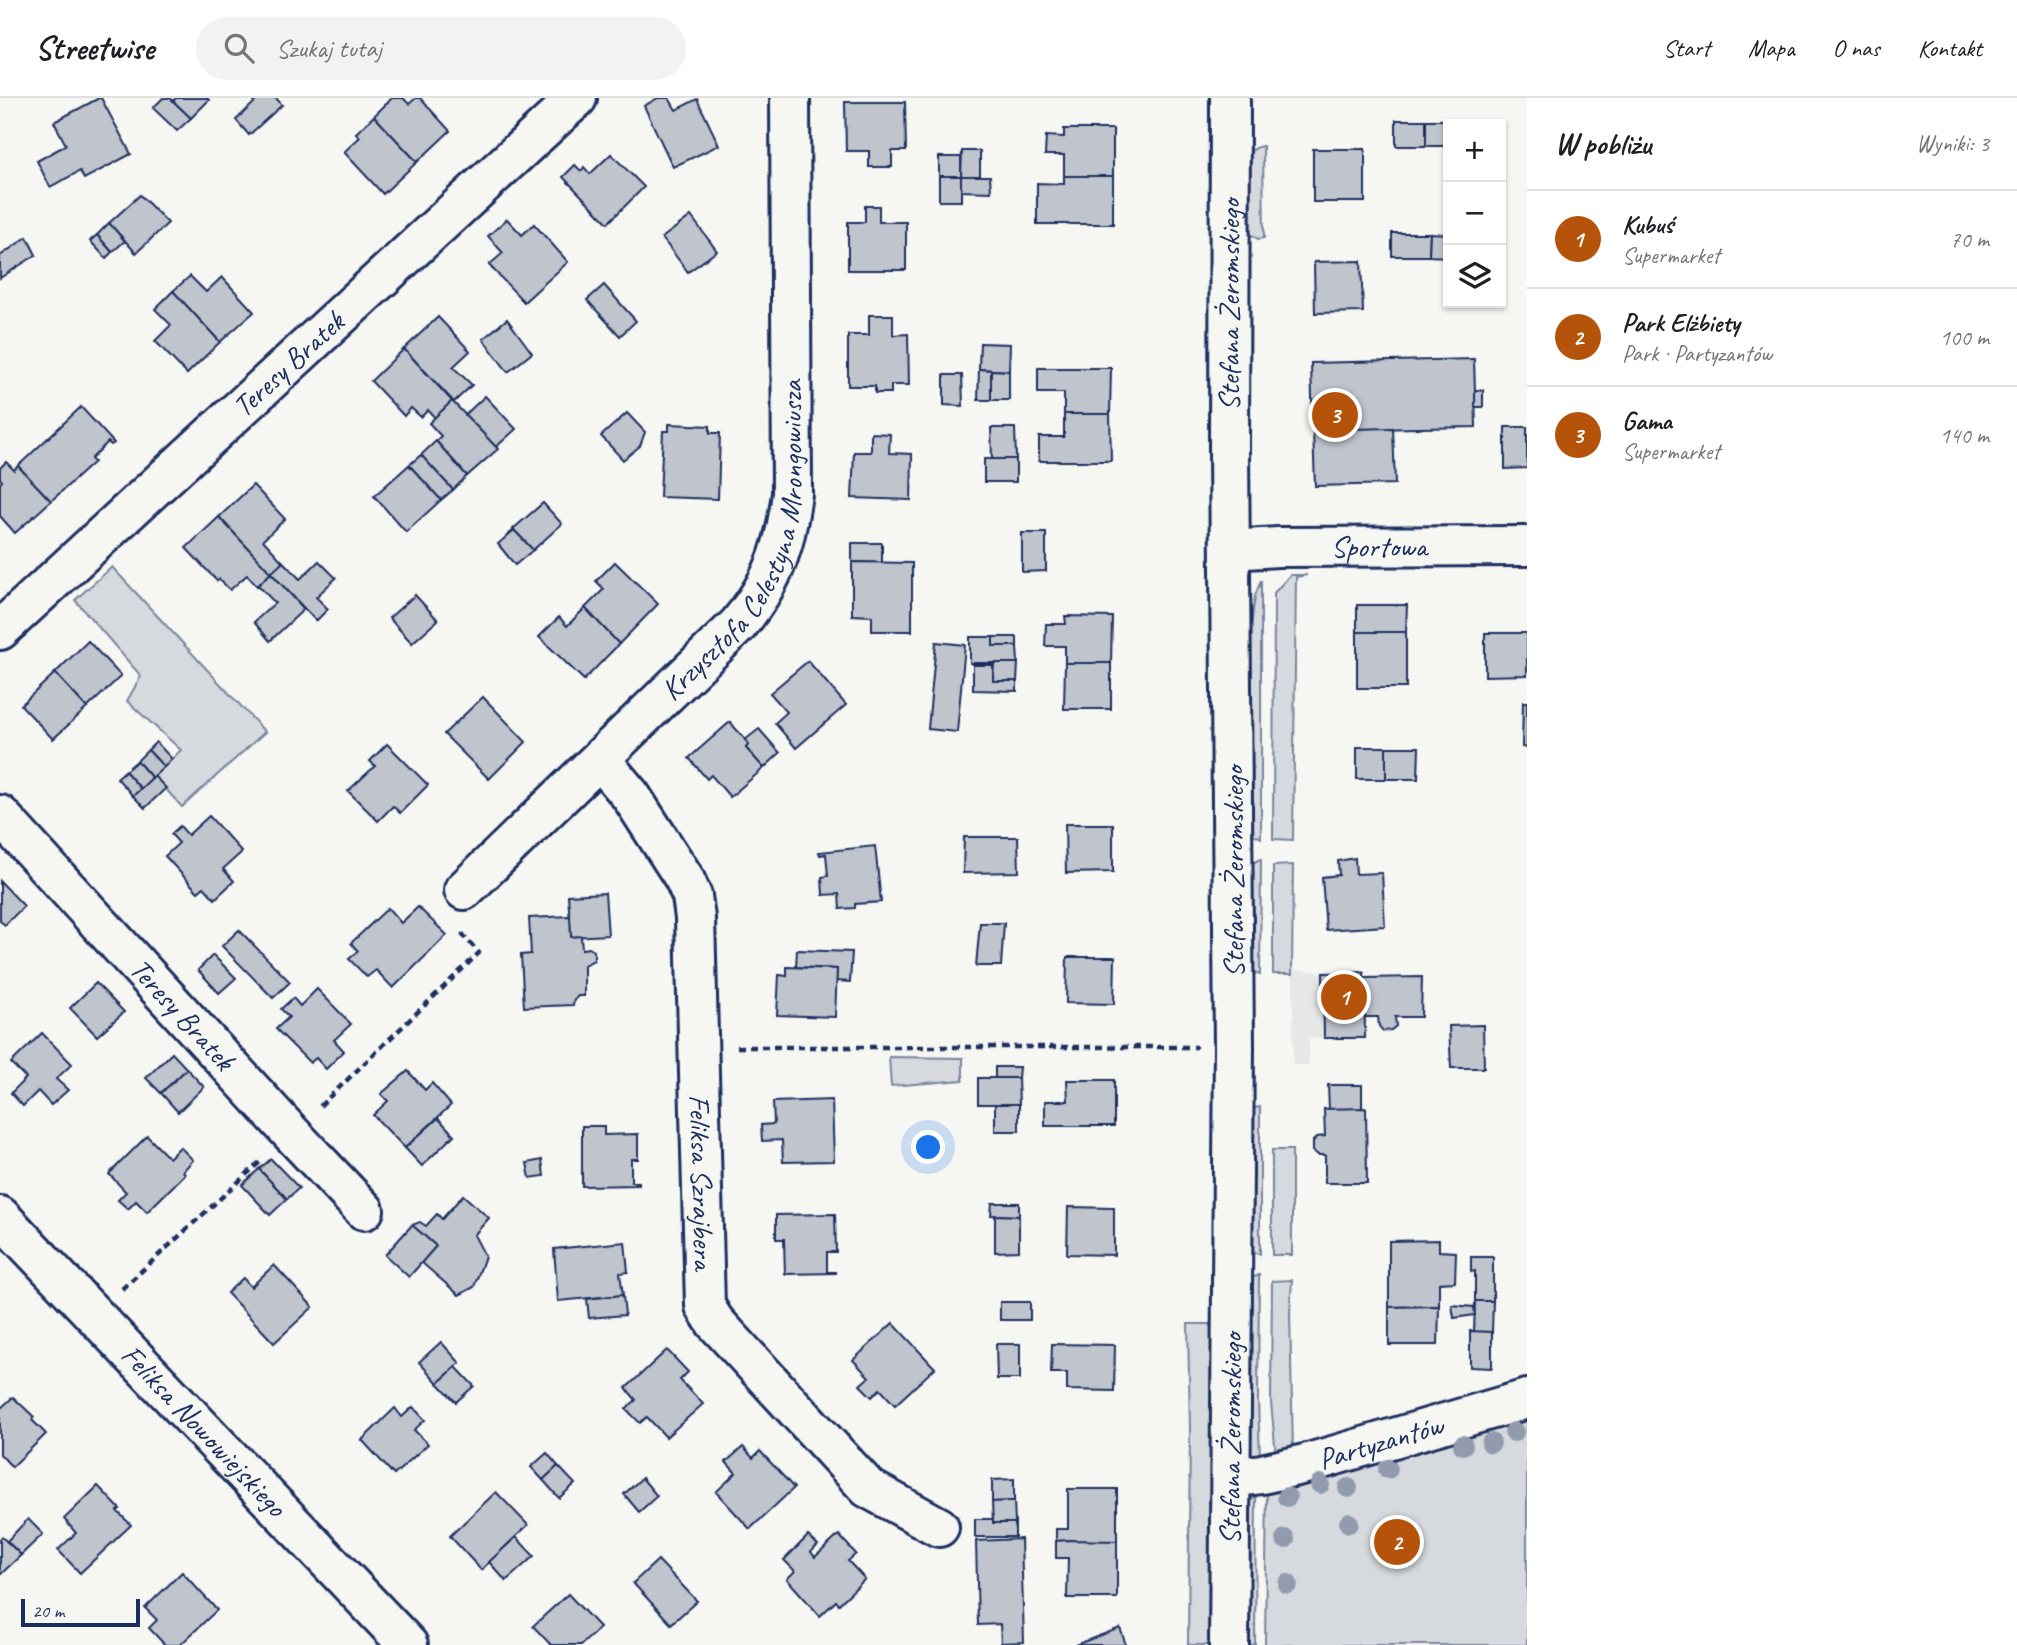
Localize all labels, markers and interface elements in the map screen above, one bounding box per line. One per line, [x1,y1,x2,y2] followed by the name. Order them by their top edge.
[196,17,686,80] search box
[35,27,154,69] text: Streetwise
[220,29,258,67] icon: search
[276,32,382,65] text: Szukaj tutaj
[1663,33,1710,63] text: Start
[1748,33,1795,63] text: Mapa
[1833,33,1880,63] text: O nas
[1918,33,1982,63] text: Kontakt
[1443,119,1506,308] map controls
[1443,119,1506,182] button: +
[1555,125,1651,163] text: W pobliżu
[1916,129,1989,158] text: Wyniki: 3
[1443,182,1506,245] button: −
[1210,196,1249,411] street label: Stefana Żeromskiego
[1622,208,1673,241] text: Kubuś
[1573,225,1583,254] text: 1
[1950,225,1989,254] text: 70 m
[1622,241,1720,270] text: Supermarket
[1443,245,1506,308] button: layers
[224,302,353,425] street label: Teresy Bratek
[1622,306,1740,339] text: Park Elżbiety
[1573,323,1583,352] text: 2
[1940,323,1989,352] text: 100 m
[1622,339,1772,368] text: Park · Partyzantów
[653,378,812,708] street label: Krzysztofa Celestyna Mrongowiusza
[1312,389,1358,441] pin: 3
[1622,404,1672,437] text: Gama
[1573,421,1583,450] text: 3
[1940,421,1989,450] text: 140 m
[1622,437,1720,466] text: Supermarket
[1331,527,1430,566] street label: Sportowa
[1214,763,1252,978] street label: Stefana Żeromskiego
[122,950,244,1080] street label: Teresy Bratek
[1321,971,1367,1023] pin: 1
[681,1094,723,1273] street label: Feliksa Szrajbera
[911,1130,945,1164] your location
[1211,1330,1251,1545] street label: Stefana Żeromskiego
[113,1336,296,1526] street label: Feliksa Nowowiejskiego
[1314,1405,1450,1478] street label: Partyzantów
[1374,1516,1420,1568] pin: 2
[21,1596,140,1628] scale bar
[32,1599,64,1623] text: 20 m

